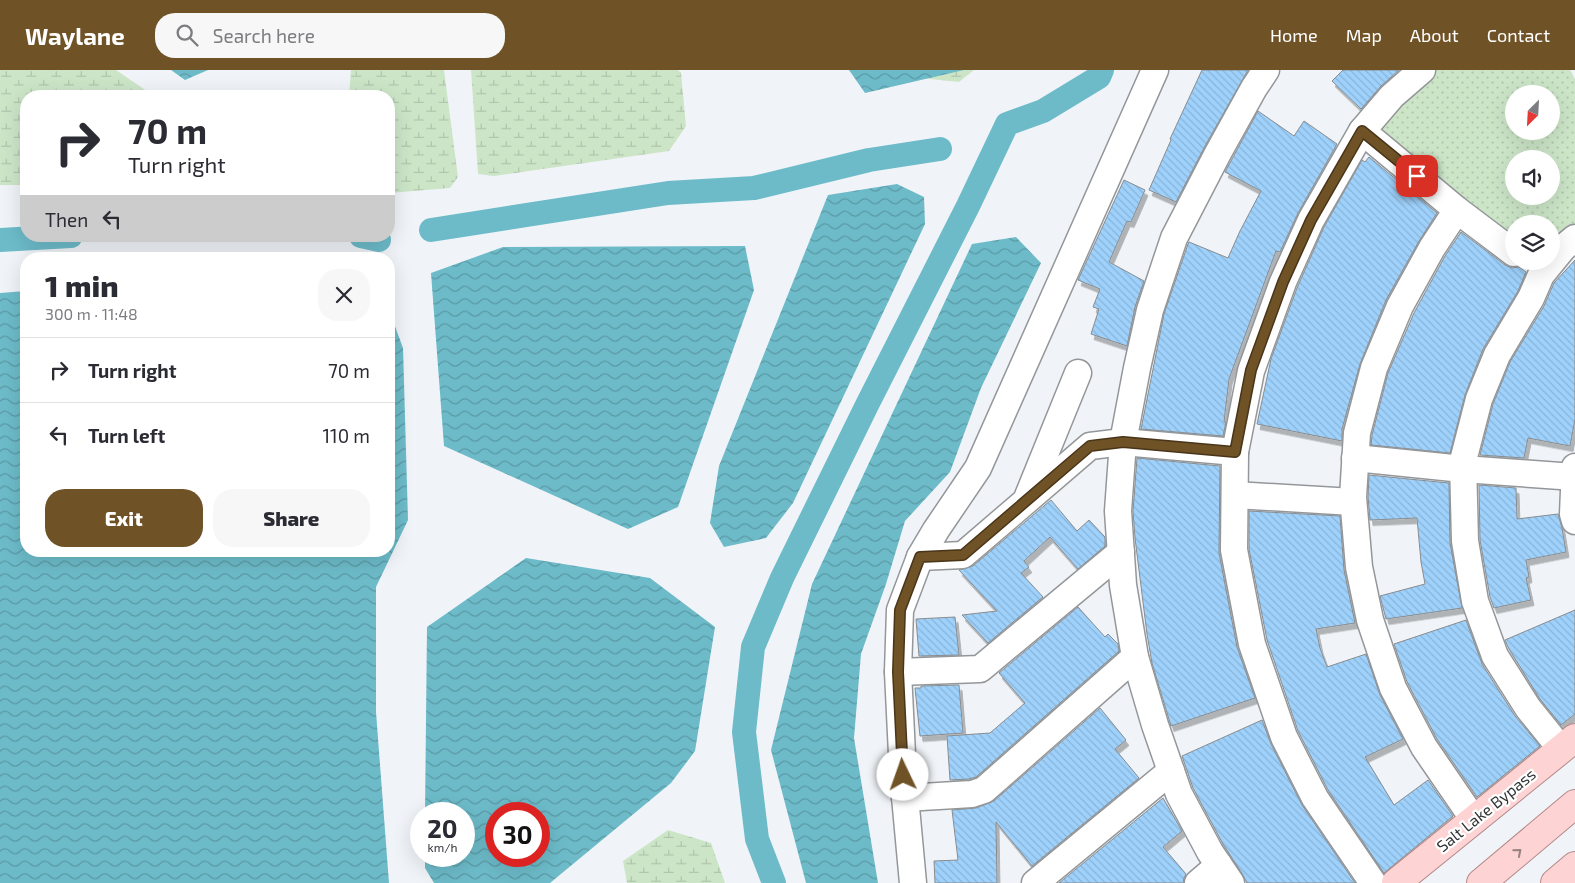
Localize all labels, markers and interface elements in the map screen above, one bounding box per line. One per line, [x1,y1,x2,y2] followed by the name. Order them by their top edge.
[155,13,505,58] search box
[25,21,125,50] text: Waylane
[173,21,201,49] icon: search
[213,24,315,47] text: Search here
[1270,24,1318,46] text: Home
[1346,24,1382,46] text: Map
[1410,24,1459,46] text: About
[1487,24,1550,46] text: Contact
[1505,85,1560,140] north arrow
[1505,85,1560,270] map controls
[128,109,207,151] text: 70 m
[45,110,110,175] icon: right
[1505,150,1560,205] button: sound
[128,151,226,177] text: Turn right
[1396,155,1438,197] pin
[1403,162,1431,190] icon: arrive
[98,205,126,233] icon: left
[45,208,88,231] text: Then
[1505,215,1560,270] button: layers
[45,267,119,303] text: 1 min
[318,269,370,321] button: close
[45,304,138,323] text: 300 m · 11:48
[45,356,73,384] icon: right
[88,359,176,382] text: Turn right
[328,359,370,382] text: 70 m
[45,421,73,449] icon: left
[88,424,165,447] text: Turn left
[323,424,370,447] text: 110 m
[45,489,203,547] button: Exit
[213,489,370,547] button: Share
[876,748,928,800] position arrow
[1432,764,1539,855] street label: Salt Lake Bypass
[485,802,550,867] speed limit sign: 30
[427,813,458,843] text: 20
[428,840,457,854] text: km/h
[1513,848,1522,857] one-way arrow

